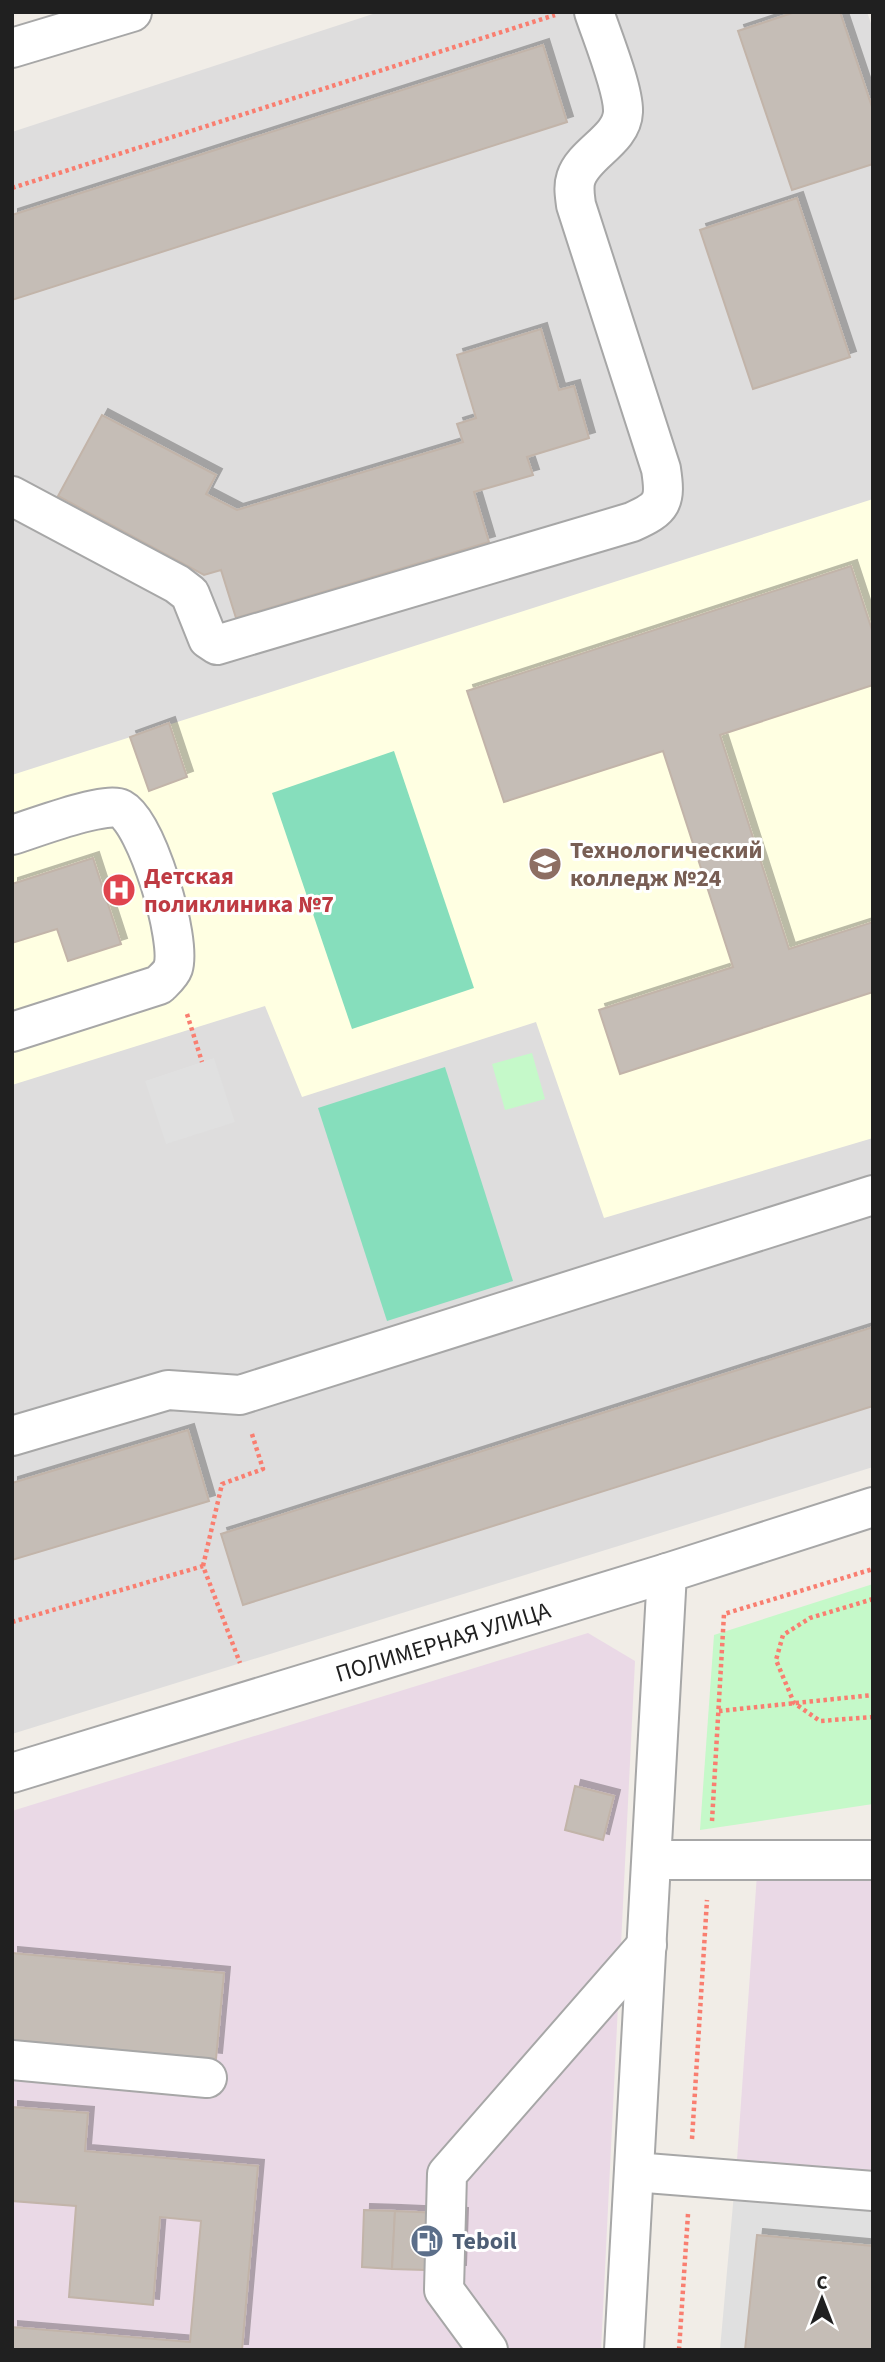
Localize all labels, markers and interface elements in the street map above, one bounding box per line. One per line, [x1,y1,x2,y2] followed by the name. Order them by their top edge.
[570,833,763,896] place label: Технологический колледж №24
[526,845,564,883] school or university icon: Технологический колледж №24
[144,859,334,922] place label: Детская поликлиника №7
[100,871,138,909] hospital icon: Детская поликлиника №7
[331,1593,555,1692] street label: ПОЛИМЕРНАЯ УЛИЦА
[408,2222,446,2260] fuel station icon: Teboil
[452,2224,517,2259] place label: Teboil
[787,2264,857,2334] north arrow
[816,2270,828,2297] text: С

